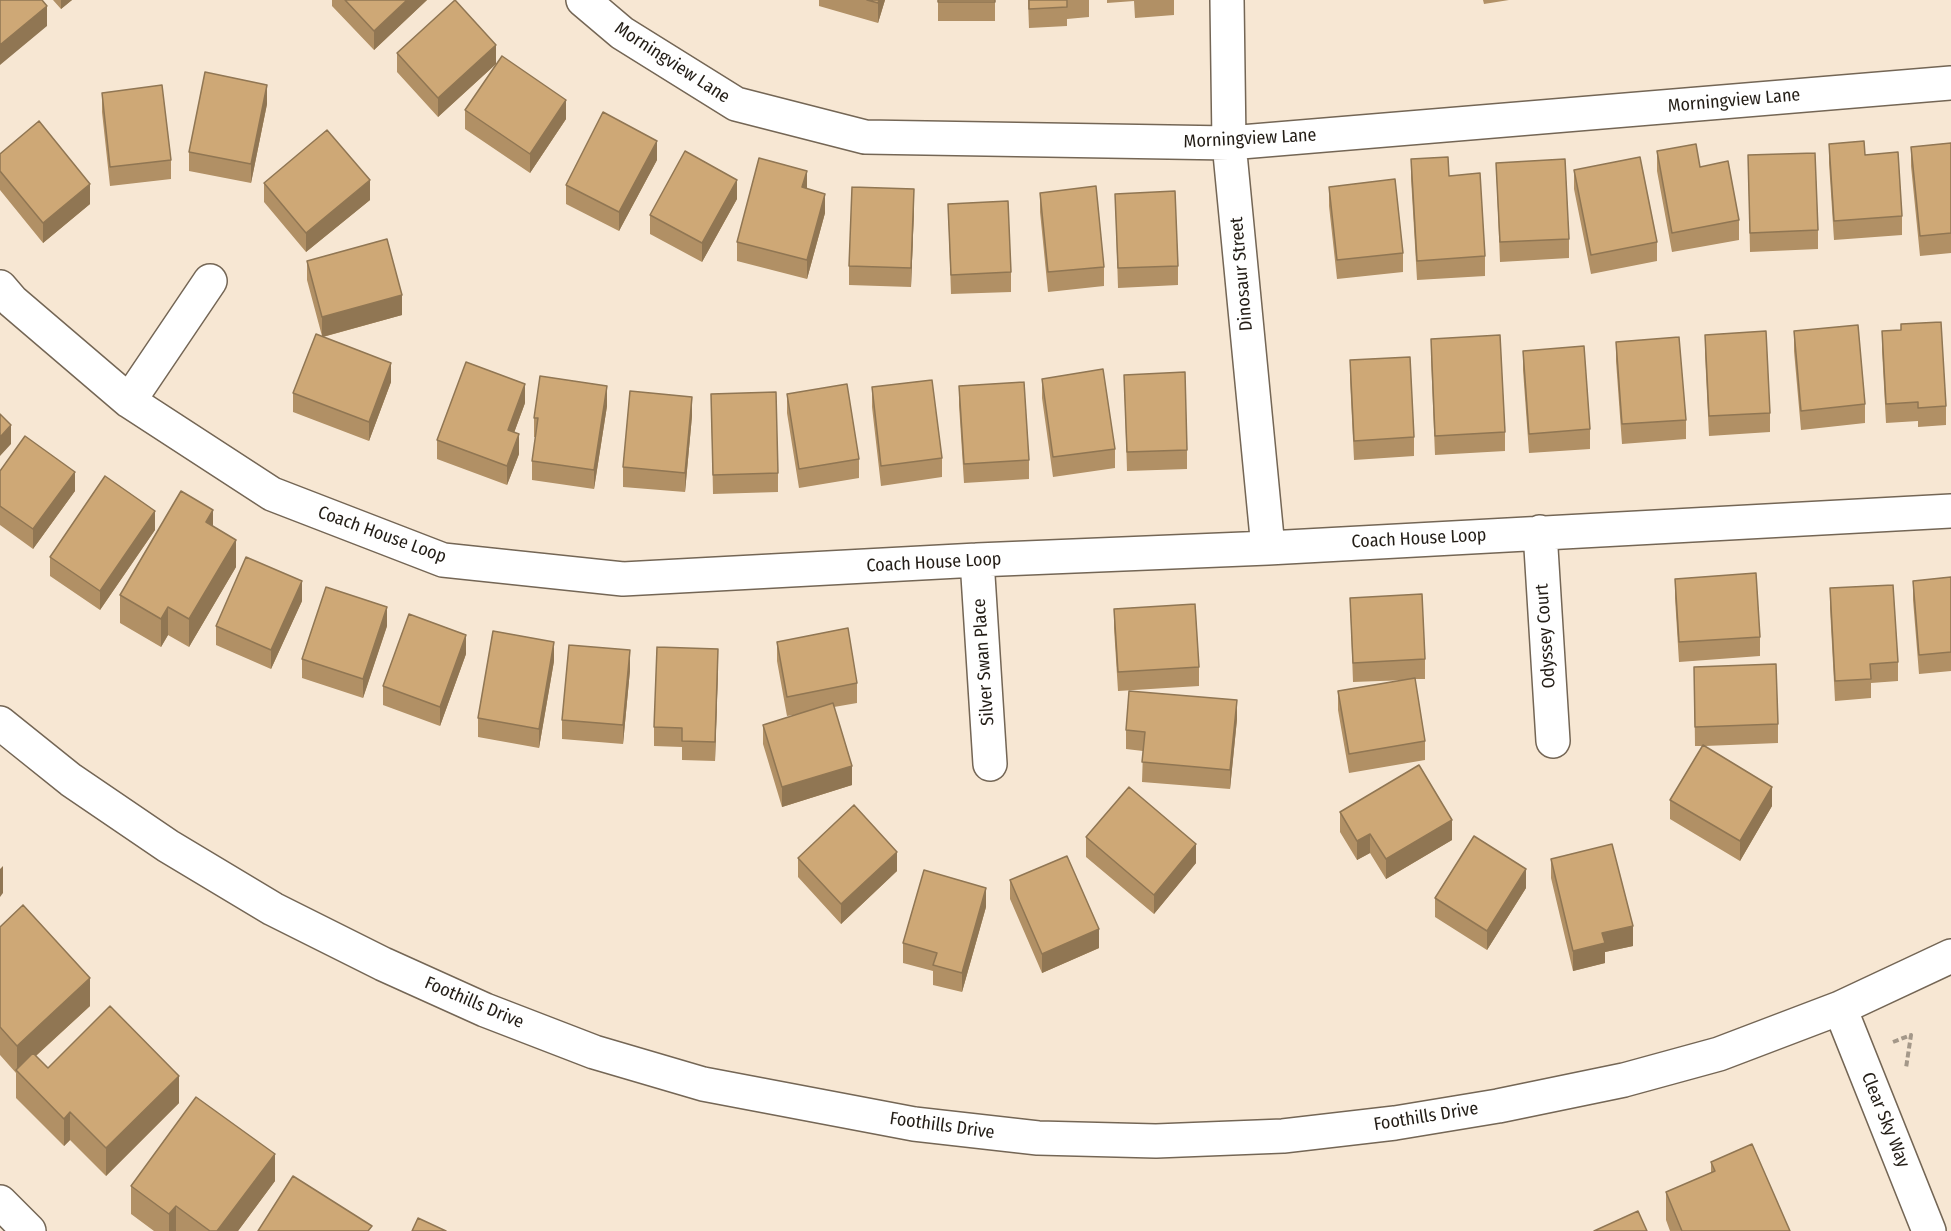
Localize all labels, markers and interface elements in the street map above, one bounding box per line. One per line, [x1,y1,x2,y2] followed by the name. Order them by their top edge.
[610,18,734,108] street label: Morningview Lane
[1667,84,1801,118] street label: Morningview Lane
[1183,125,1317,153] street label: Morningview Lane
[1226,216,1258,332] street label: Dinosaur Street
[315,502,449,568] street label: Coach House Loop
[1351,525,1487,553] street label: Coach House Loop
[866,549,1002,577] street label: Coach House Loop
[1532,583,1560,689] street label: Odyssey Court
[969,598,999,726] street label: Silver Swan Place
[421,972,527,1034] street label: Foothills Drive
[1856,1069,1914,1171] street label: Clear Sky Way
[1372,1098,1480,1136] street label: Foothills Drive
[888,1108,996,1144] street label: Foothills Drive

